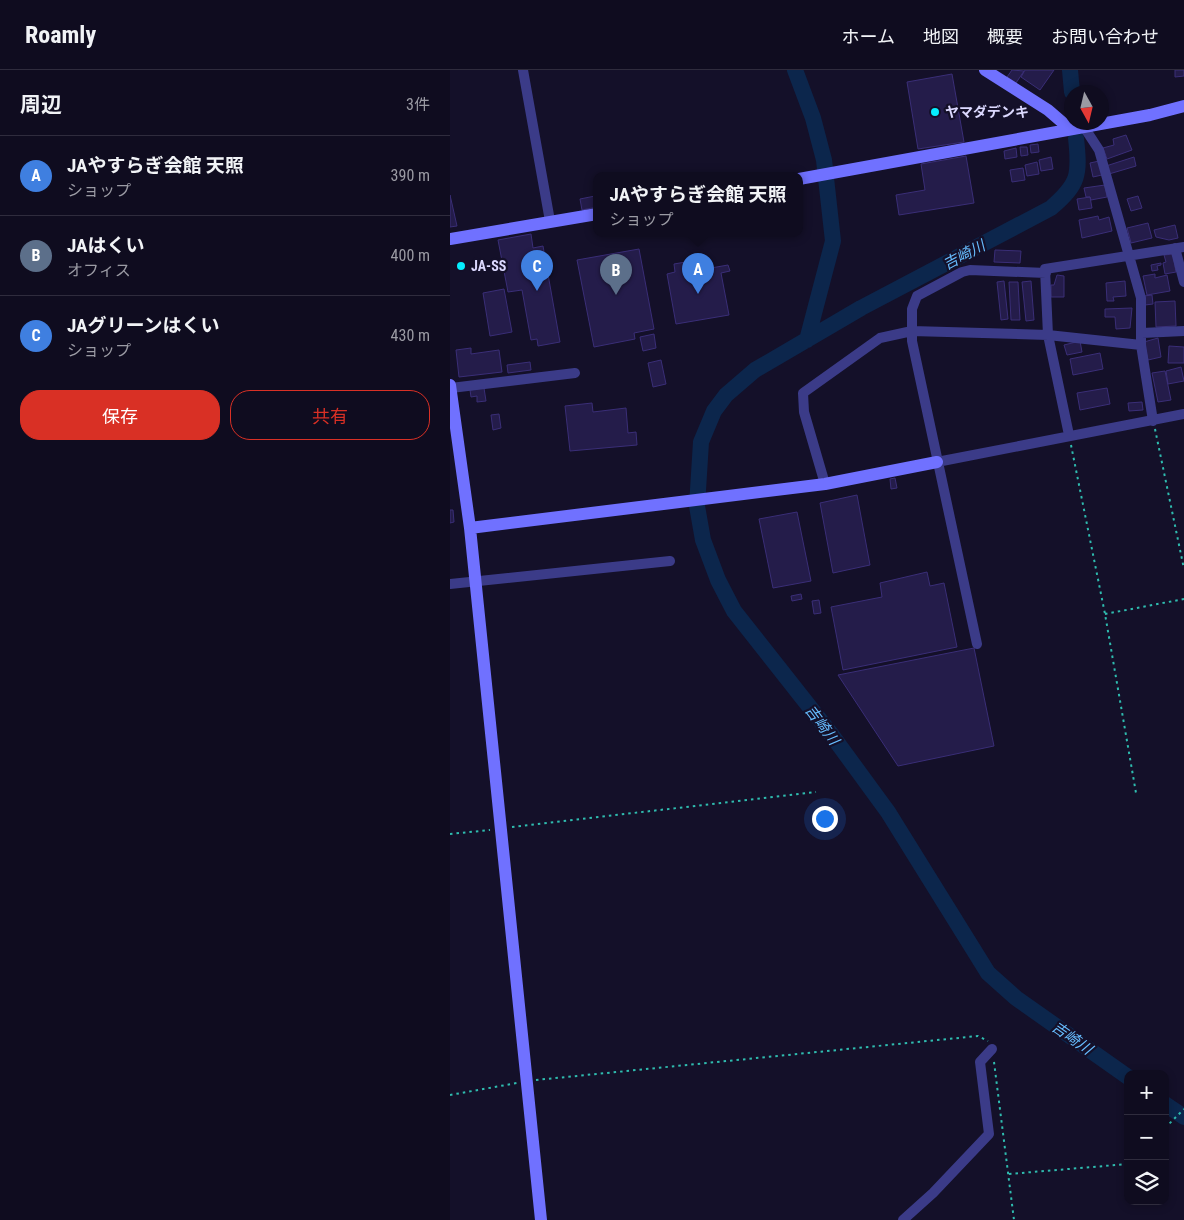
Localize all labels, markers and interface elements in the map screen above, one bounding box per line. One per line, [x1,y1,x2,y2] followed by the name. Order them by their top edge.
[25,21,96,49] text: Roamly
[842,26,895,47] text: ホーム
[923,26,959,47] text: 地図
[987,26,1023,47] text: 概要
[1051,26,1159,47] text: お問い合わせ
[1064,85,1109,130] north arrow
[20,93,62,117] text: 周辺
[406,95,430,114] text: 3件
[945,104,1029,120] place label: ヤマダデンキ
[929,106,941,118] marker: ヤマダデンキ
[67,154,244,177] text: JAやすらぎ会館 天照
[31,166,41,185] text: A
[391,166,430,185] text: 390 m
[593,172,803,237] popup
[67,181,131,200] text: ショップ
[610,183,786,206] text: JAやすらぎ会館 天照
[610,210,674,229] text: ショップ
[67,234,144,257] text: JAはくい
[940,236,990,274] water label: 吉崎川
[32,246,40,265] text: B
[391,246,430,265] text: 400 m
[521,250,553,291] pin: C
[682,253,714,294] pin: A
[600,254,632,295] pin: B
[471,258,507,274] place label: JA-SS
[455,260,467,272] marker: JA-SS
[67,261,131,280] text: オフィス
[67,314,220,337] text: JAグリーンはくい
[31,326,41,345] text: C
[391,326,430,345] text: 430 m
[67,341,131,360] text: ショップ
[20,390,220,440] button: 保存
[230,390,430,440] button: 共有
[801,702,844,750] water label: 吉崎川
[812,806,838,832] your location
[1048,1018,1097,1059] water label: 吉崎川
[1124,1070,1169,1205] map controls
[1124,1070,1169,1115] button: +
[1124,1115,1169,1160] button: −
[1124,1160,1169,1205] button: layers

